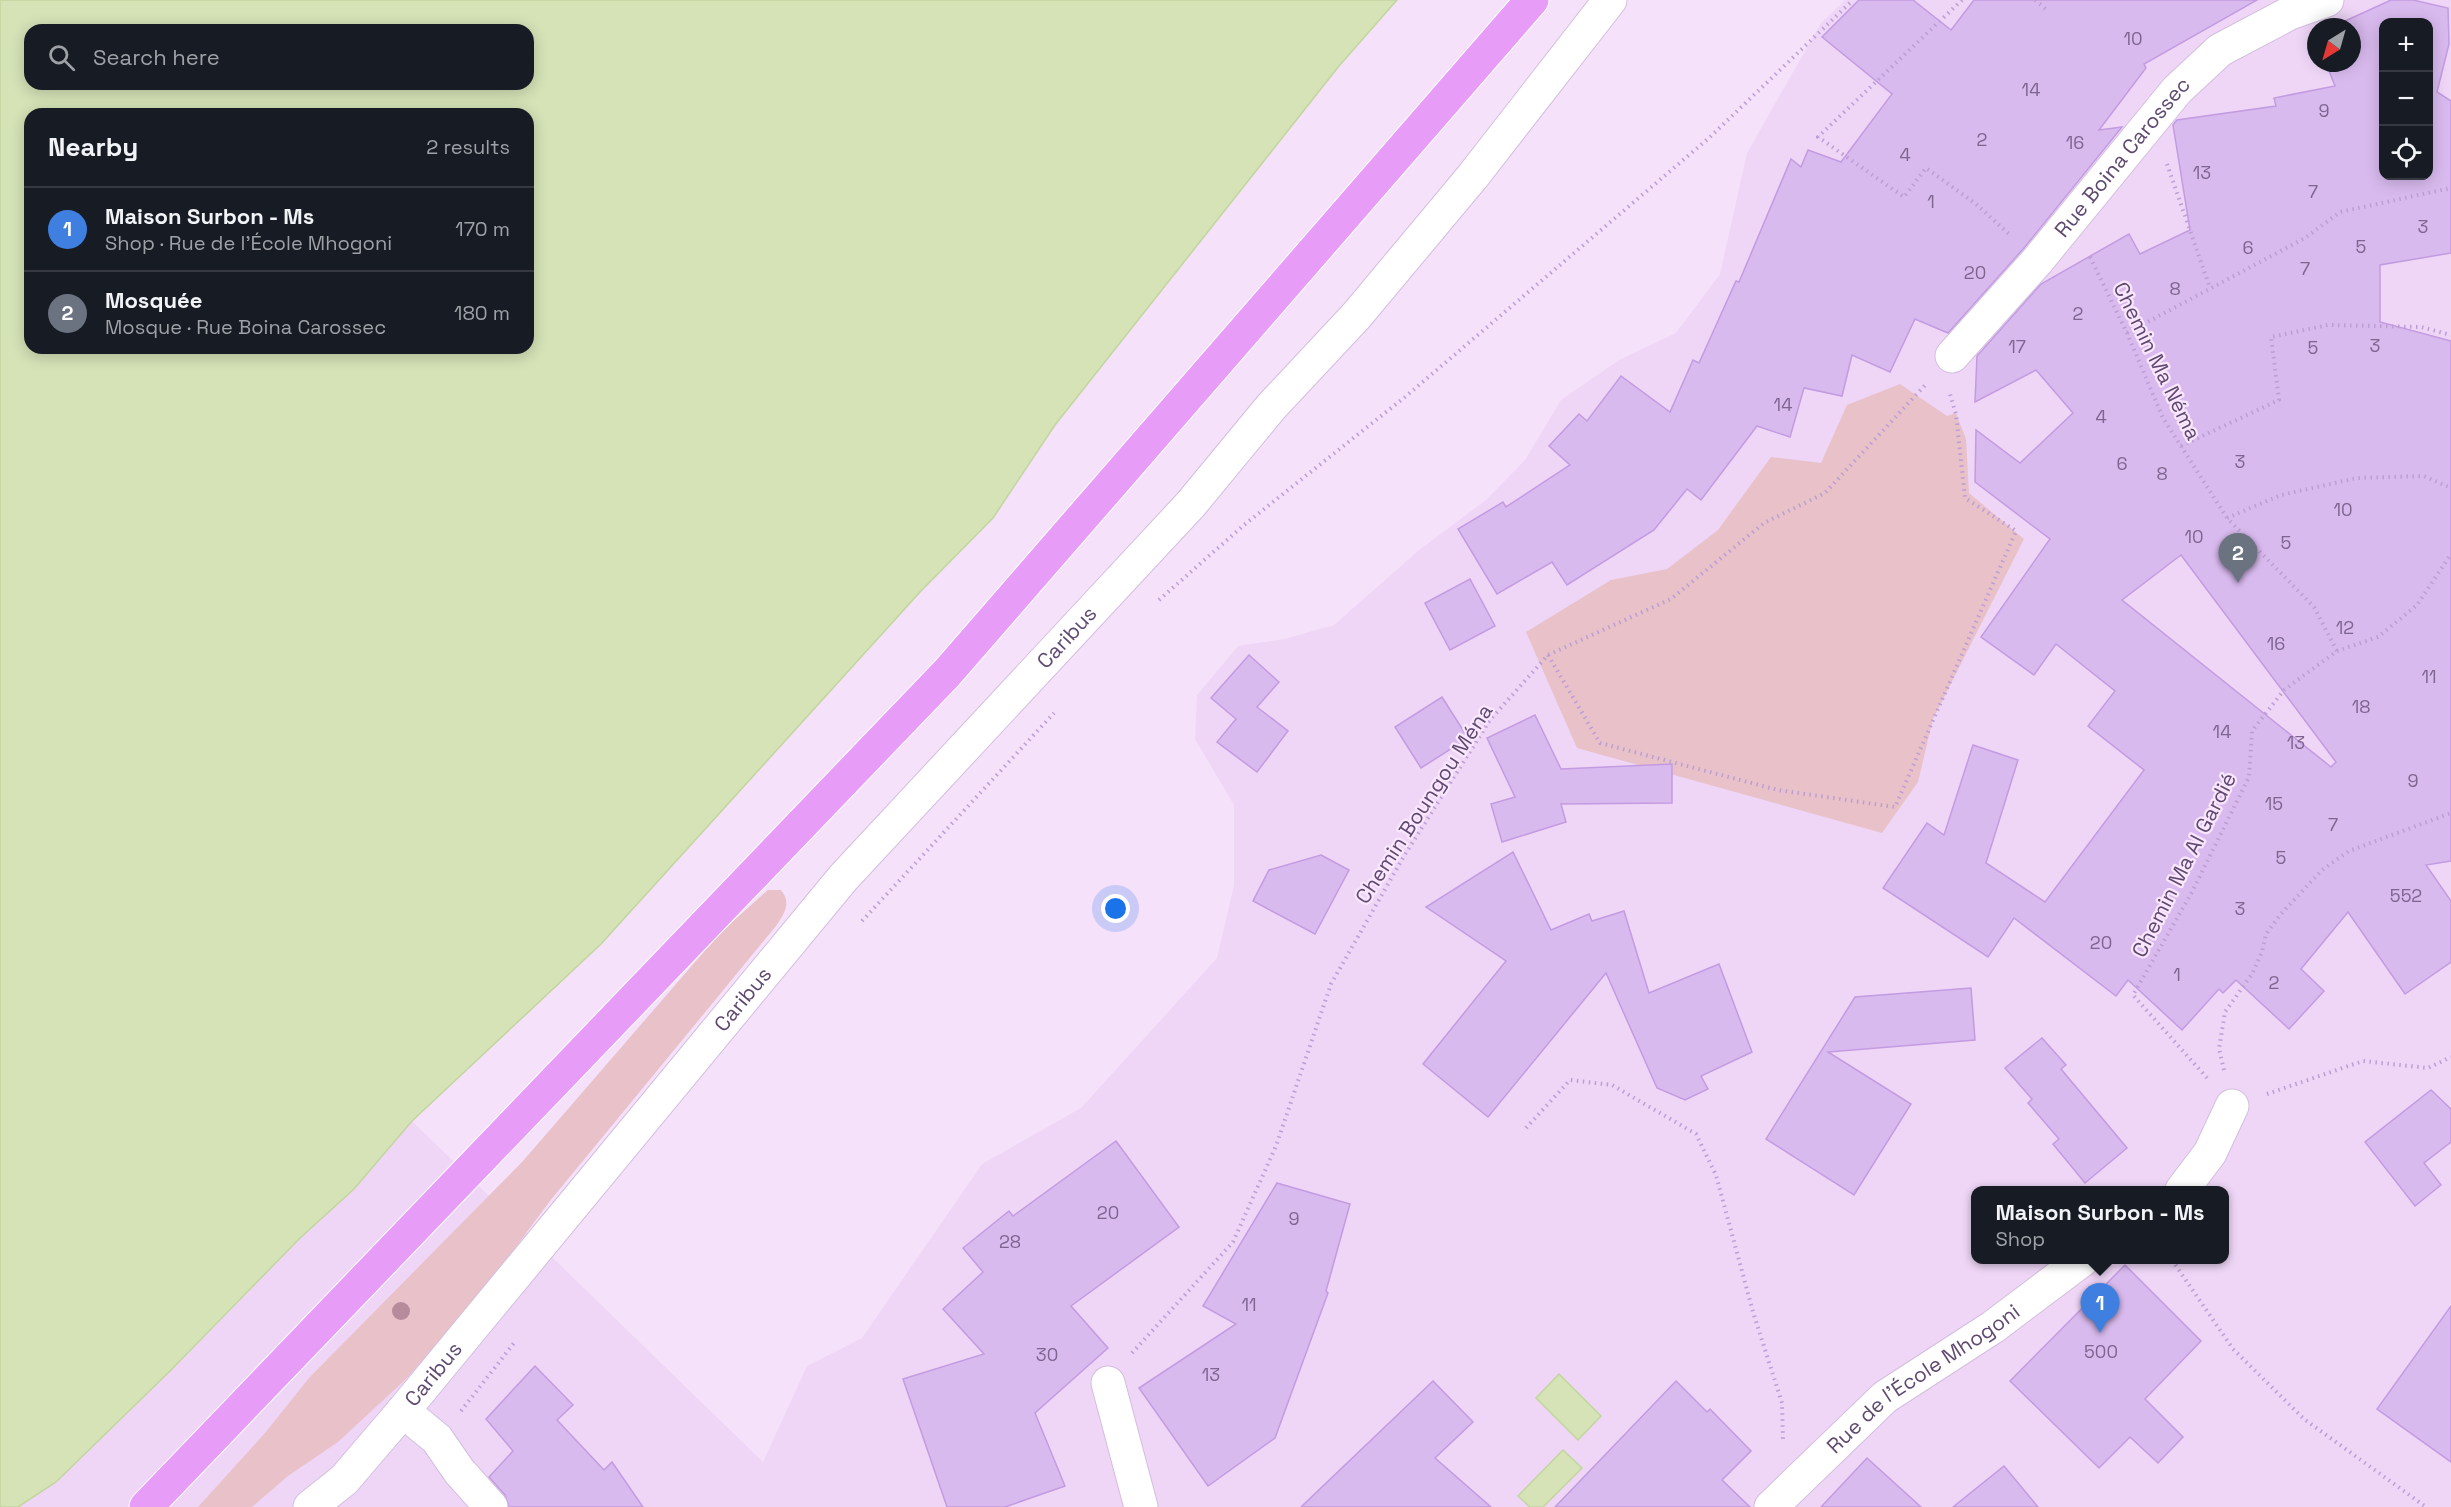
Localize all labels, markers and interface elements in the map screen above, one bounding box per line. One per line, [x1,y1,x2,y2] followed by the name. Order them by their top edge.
[2307,18,2361,72] north arrow
[2379,18,2433,180] map controls
[2379,18,2433,72] button: +
[24,24,534,90] search box
[2123,27,2143,50] house number: 10
[45,41,78,74] icon: search
[93,43,220,71] text: Search here
[2048,71,2196,242] street label: Rue Boina Carossec
[2379,72,2433,126] button: −
[2022,78,2040,101] house number: 14
[2318,99,2330,122] house number: 9
[2379,126,2433,180] button: locate
[1977,128,1987,151] house number: 2
[48,130,138,164] text: Nearby
[2066,131,2084,154] house number: 16
[426,134,510,160] text: 2 results
[1899,143,1911,166] house number: 4
[2193,161,2211,184] house number: 13
[2308,180,2318,203] house number: 7
[1927,190,1935,213] house number: 1
[105,202,314,230] text: Maison Surbon - Ms
[2418,215,2428,238] house number: 3
[63,216,72,242] text: 1
[455,216,510,242] text: 170 m
[105,230,392,256] text: Shop · Rue de l'École Mhogoni
[2356,235,2366,258] house number: 5
[2242,236,2254,259] house number: 6
[2300,257,2310,280] house number: 7
[1964,261,1986,284] house number: 20
[2108,277,2207,444] street label: Chemin Ma Néma
[2169,277,2181,300] house number: 8
[105,286,202,314] text: Mosquée
[62,300,73,326] text: 2
[454,300,510,326] text: 180 m
[2073,302,2083,325] house number: 2
[105,314,386,340] text: Mosque · Rue Boina Carossec
[2370,334,2380,357] house number: 3
[2008,335,2026,358] house number: 17
[2308,336,2318,359] house number: 5
[1774,393,1792,416] house number: 14
[2095,405,2107,428] house number: 4
[2235,450,2245,473] house number: 3
[2116,452,2128,475] house number: 6
[2156,462,2168,485] house number: 8
[2333,498,2353,521] house number: 10
[2184,525,2204,548] house number: 10
[2281,531,2291,554] house number: 5
[2218,534,2258,583] pin: 2
[1031,600,1102,674] street label: Caribus
[2336,616,2354,639] house number: 12
[2267,632,2285,655] house number: 16
[2421,665,2437,688] house number: 11
[2352,695,2370,718] house number: 18
[1349,699,1498,909] street label: Chemin Boungou Ména
[2213,720,2231,743] house number: 14
[2287,731,2305,754] house number: 13
[2125,768,2242,962] street label: Chemin Ma Al Gardié
[2407,769,2419,792] house number: 9
[2265,792,2283,815] house number: 15
[2328,813,2338,836] house number: 7
[2276,846,2286,869] house number: 5
[2390,884,2422,907] house number: 552
[1101,894,1130,923] your location
[2235,897,2245,920] house number: 3
[2090,931,2112,954] house number: 20
[708,961,777,1037] street label: Caribus
[2173,963,2181,986] house number: 1
[2269,971,2279,994] house number: 2
[1971,1186,2229,1264] popup
[1995,1198,2205,1226] text: Maison Surbon - Ms
[1097,1201,1119,1224] house number: 20
[1288,1207,1300,1230] house number: 9
[1995,1226,2045,1252] text: Shop
[999,1230,1021,1253] house number: 28
[2080,1284,2120,1333] pin: 1
[1241,1293,1257,1316] house number: 11
[1821,1298,2025,1459] street label: Rue de l'École Mhogoni
[398,1336,468,1412] street label: Caribus
[2084,1340,2118,1363] house number: 500
[1036,1343,1058,1366] house number: 30
[1202,1363,1220,1386] house number: 13

